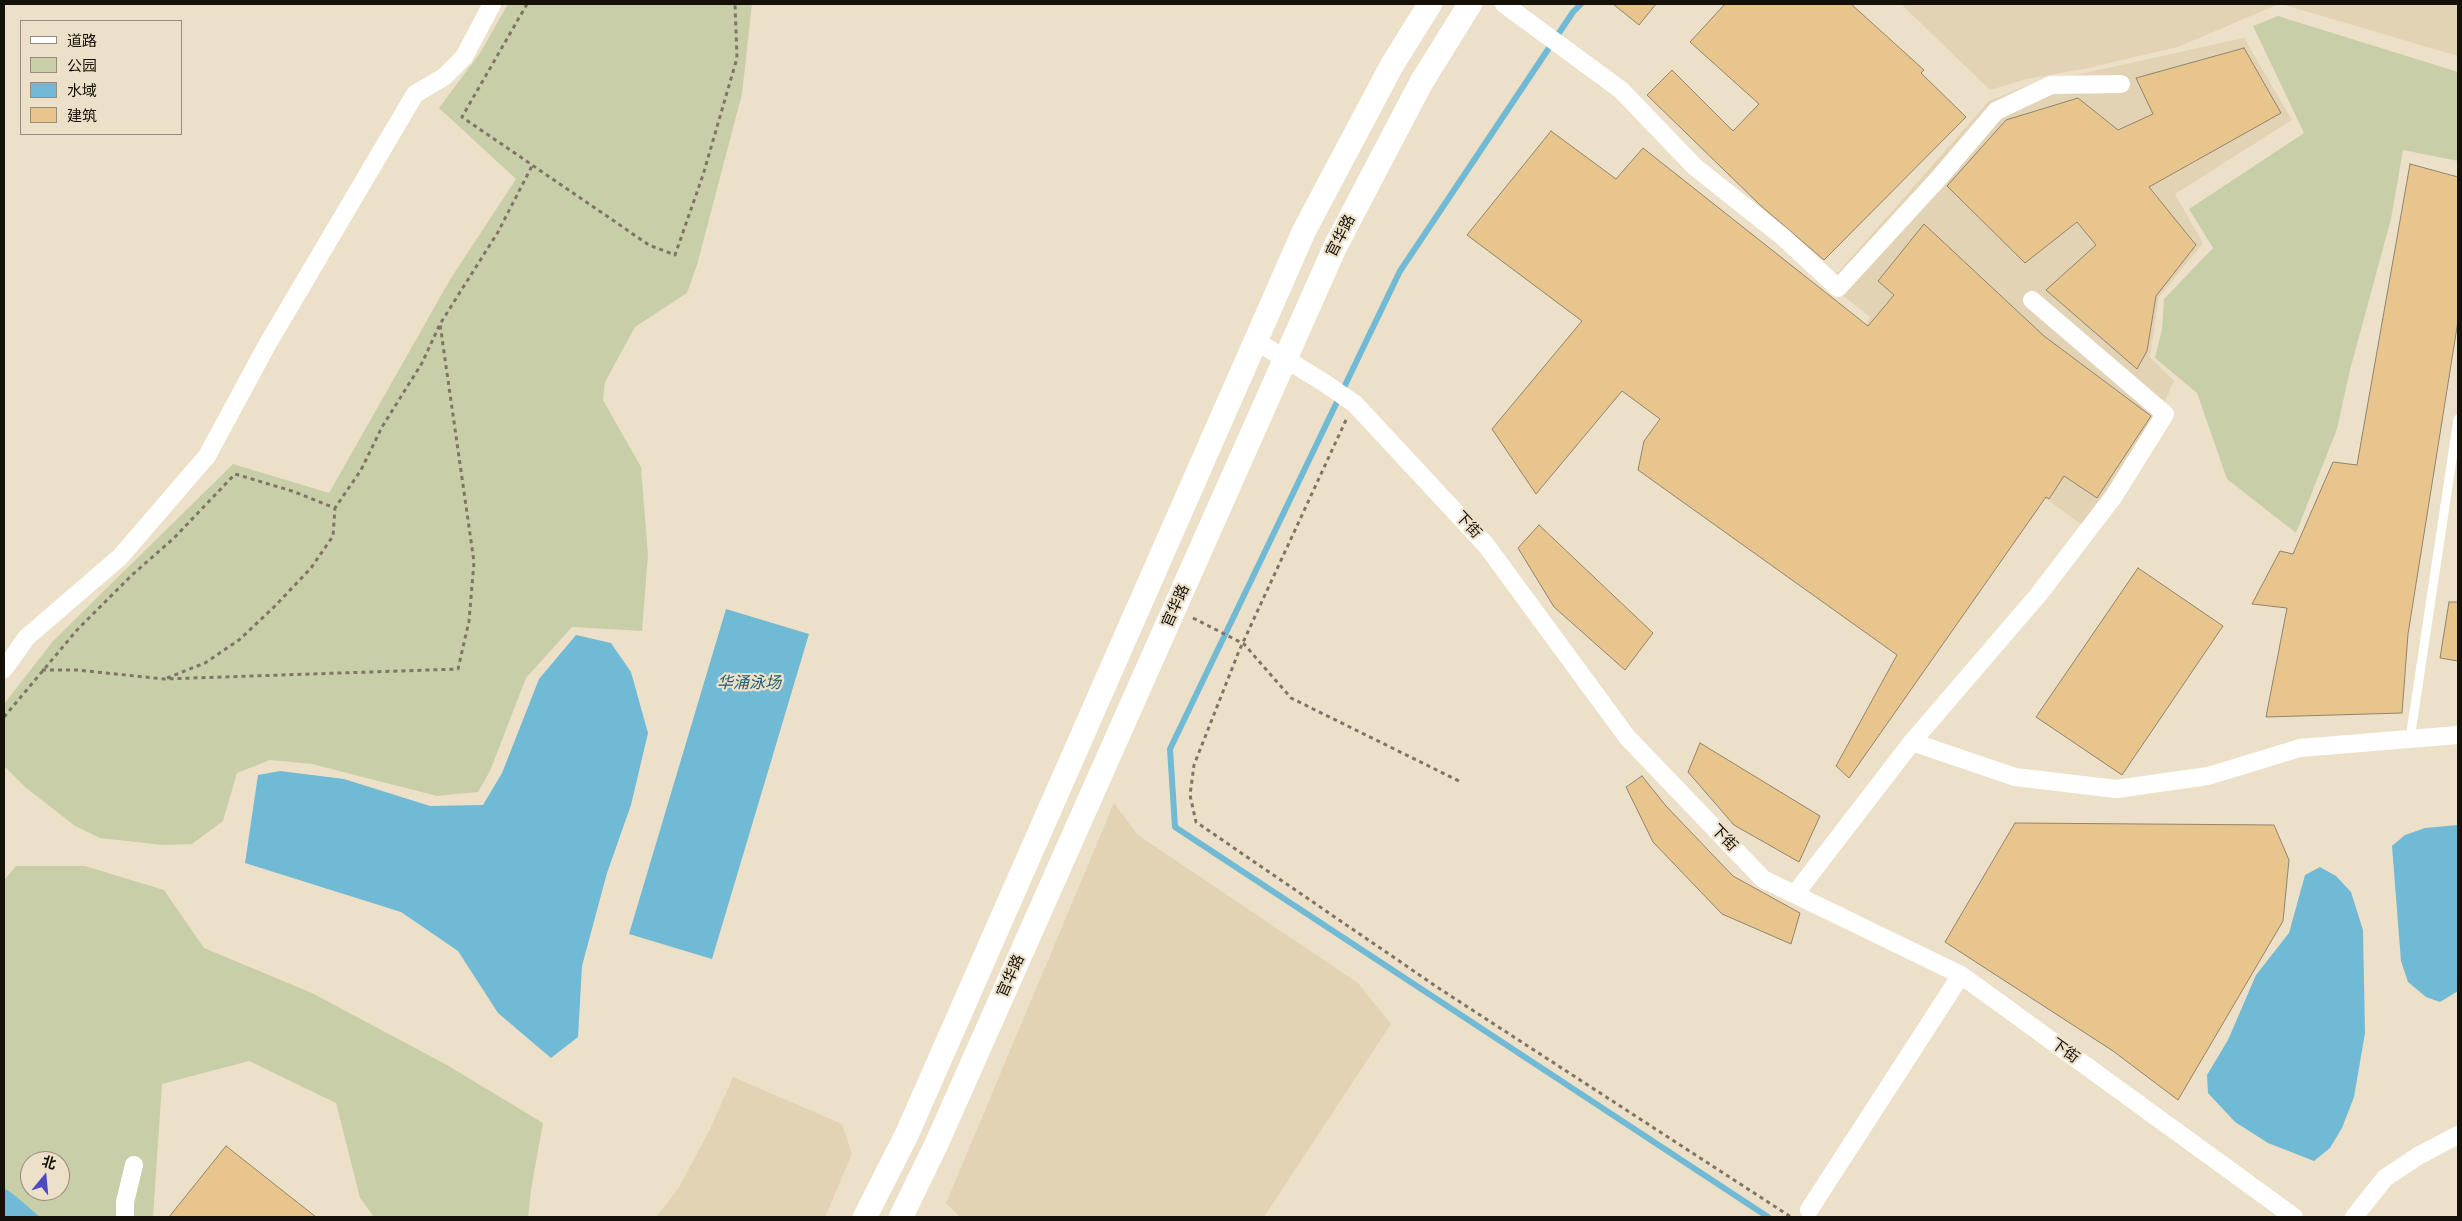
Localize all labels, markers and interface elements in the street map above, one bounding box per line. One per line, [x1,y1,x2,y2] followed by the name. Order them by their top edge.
[20,20,182,135] legend
[67,30,97,50] text: 道路
[67,55,97,75] text: 公园
[67,80,97,100] text: 水域
[67,105,97,125] text: 建筑
[1323,212,1359,260] street label: 官华路
[1451,508,1485,542] street label: 下街
[1159,582,1193,630] street label: 官华路
[717,673,781,693] water label: 华涌泳场
[1707,821,1741,855] street label: 下街
[994,952,1028,1000] street label: 官华路
[2048,1035,2082,1067] street label: 下街
[20,1151,70,1201] north arrow
[40,1151,59,1173] text: 北

